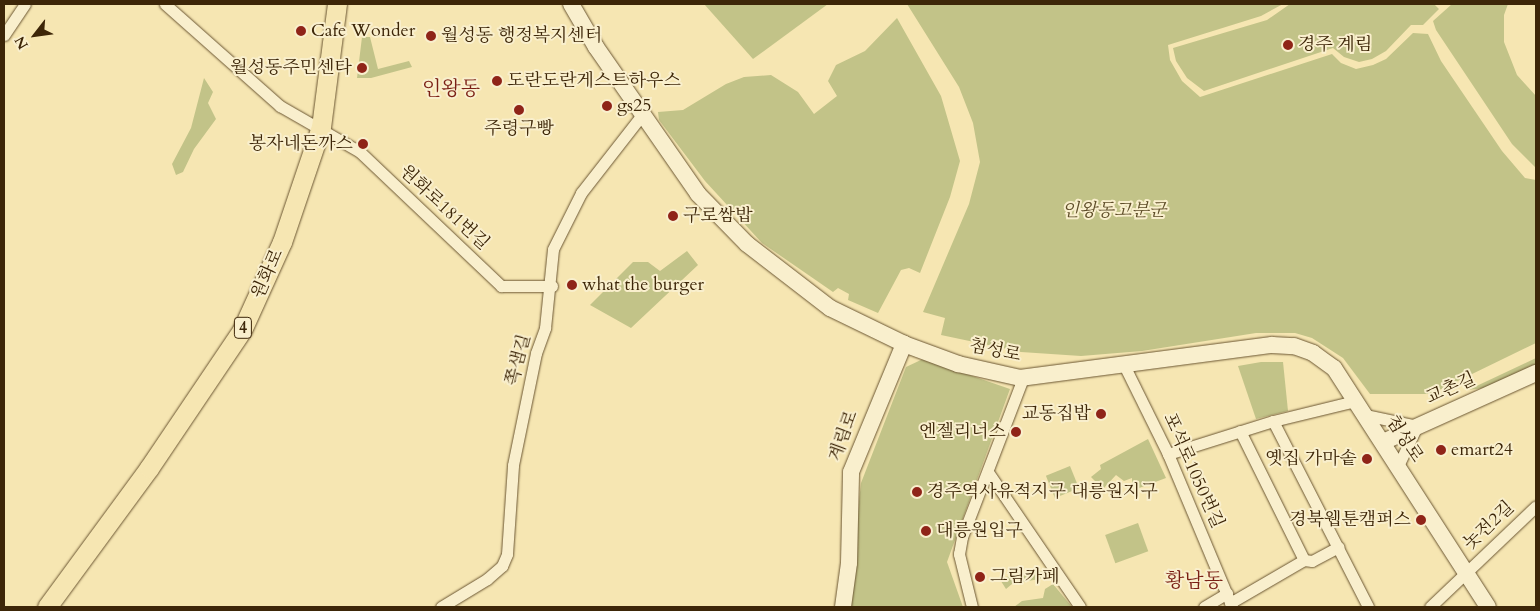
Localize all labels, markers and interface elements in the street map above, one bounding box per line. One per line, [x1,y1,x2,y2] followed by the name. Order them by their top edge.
[10,10,60,60] north arrow
[311,20,415,42] place label: Cafe Wonder
[295,25,307,37] marker: Cafe Wonder
[441,25,602,47] place label: 월성동 행정복지센터
[425,30,437,42] marker: 월성동 행정복지센터
[10,33,33,53] text: N
[1298,34,1372,56] place label: 경주 계림
[1282,39,1294,51] marker: 경주 계림
[230,57,352,79] place label: 월성동주민센타
[356,62,368,74] marker: 월성동주민센타
[507,70,681,92] place label: 도란도란게스트하우스
[491,75,503,87] marker: 도란도란게스트하우스
[422,76,480,100] district label: 인왕동
[617,95,652,117] place label: gs25
[601,100,613,112] marker: gs25
[513,104,525,116] marker: 주령구빵
[484,118,554,140] place label: 주령구빵
[249,133,353,155] place label: 봉자네돈까스
[357,138,369,150] marker: 봉자네돈까스
[395,161,493,255] street label: 원화로181번길
[1062,200,1166,222] park label: 인왕동고분군
[683,205,753,227] place label: 구로쌈밥
[667,210,679,222] marker: 구로쌈밥
[248,246,288,302] street label: 원화로
[582,274,704,296] place label: what the burger
[566,279,578,291] marker: what the burger
[233,314,253,342] road number: 4
[502,332,536,388] street label: 쪽샘길
[967,335,1023,367] street label: 첨성로
[1423,369,1479,409] street label: 교촌길
[1021,403,1091,425] place label: 교동집밥
[825,408,863,464] street label: 계림로
[1095,408,1107,420] marker: 교동집밥
[1158,410,1228,532] street label: 포석로1050번길
[1381,411,1427,467] street label: 첨성로
[919,421,1006,443] place label: 엔젤리너스
[1010,426,1022,438] marker: 엔젤리너스
[1451,439,1513,461] place label: emart24
[1435,444,1447,456] marker: emart24
[1265,448,1357,470] place label: 옛집 가마솥
[1361,453,1373,465] marker: 옛집 가마솥
[927,481,1158,503] place label: 경주역사유적지구 대릉원지구
[911,486,923,498] marker: 경주역사유적지구 대릉원지구
[1459,497,1519,555] street label: 놋전2길
[1289,509,1411,531] place label: 경북웹툰캠퍼스
[1415,514,1427,526] marker: 경북웹툰캠퍼스
[936,520,1023,542] place label: 대릉원입구
[920,525,932,537] marker: 대릉원입구
[990,566,1060,588] place label: 그림카페
[1165,568,1223,592] district label: 황남동
[974,571,986,583] marker: 그림카페

